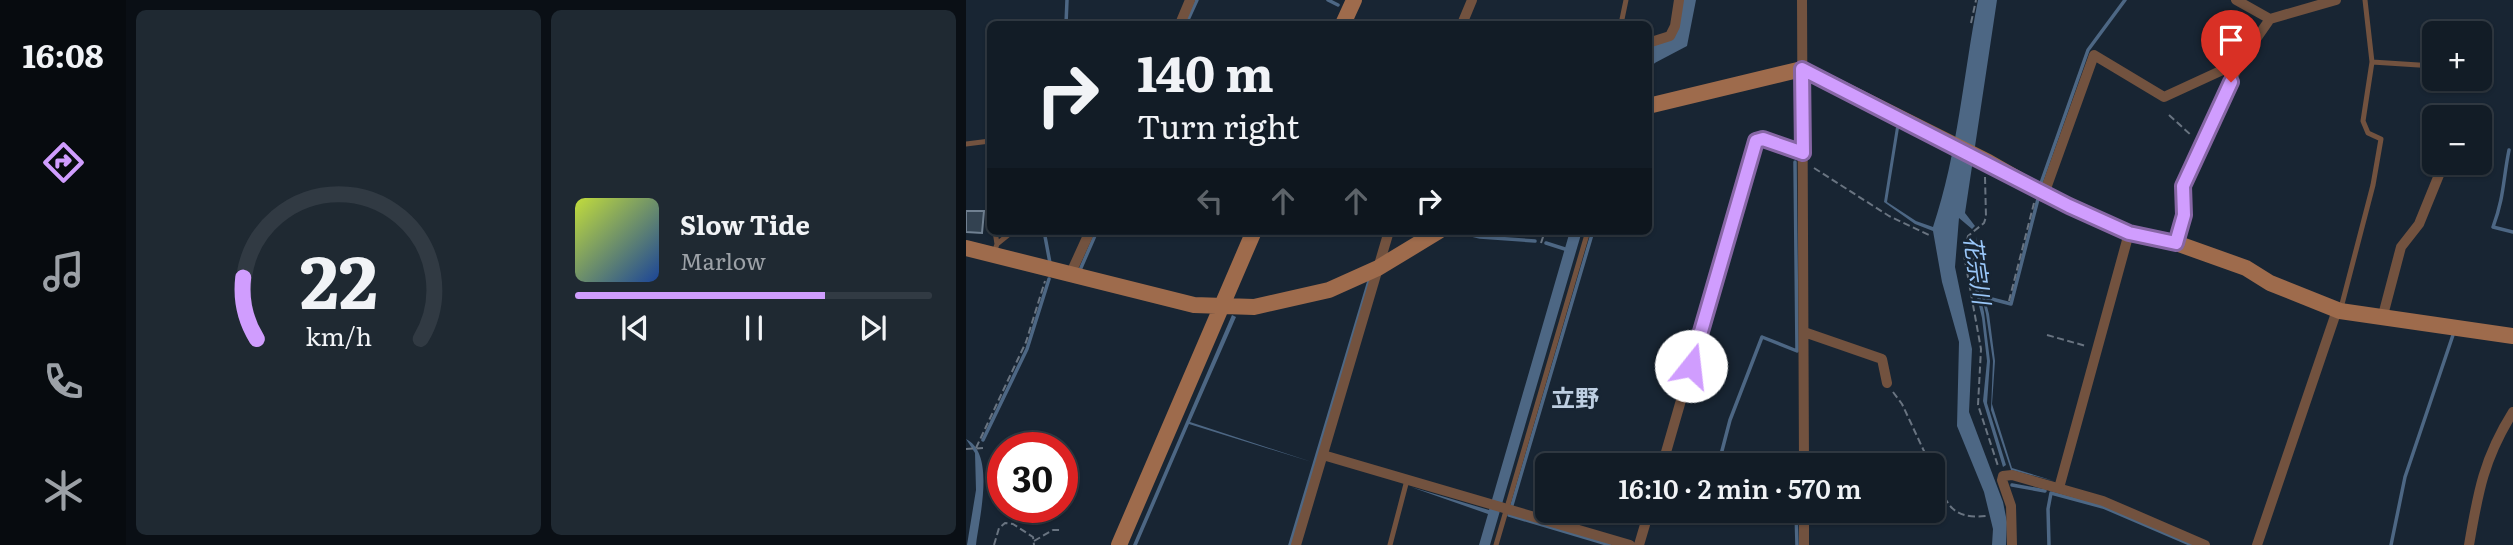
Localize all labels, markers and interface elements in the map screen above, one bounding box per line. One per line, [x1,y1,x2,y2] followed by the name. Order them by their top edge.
[2201,10,2261,82] pin
[2212,21,2250,59] icon: arrive
[2422,21,2492,175] map controls
[2422,21,2492,91] button: +
[22,30,104,78] text: 16:08
[1137,34,1274,107] text: 140 m
[1022,49,1113,140] icon: right
[1137,101,1299,149] text: Turn right
[2422,105,2492,175] button: −
[39,138,88,187] icon: directions
[1191,182,1229,220] icon: left
[1264,182,1302,220] icon: ahead
[1337,182,1375,220] icon: ahead
[1410,182,1448,220] icon: right
[680,204,810,243] text: Slow Tide
[299,223,378,331] text: 22
[1957,233,2001,309] water label: 花宗川
[680,243,766,277] text: Marlow
[39,247,88,296] icon: music
[616,309,654,347] icon: previous
[735,309,773,347] icon: pause
[854,309,892,347] icon: next
[305,316,372,353] text: km/h
[1654,329,1728,403] position arrow
[39,357,88,406] icon: phone
[1551,379,1599,414] district label: 立野
[987,432,1078,523] speed limit sign: 30
[39,466,88,515] icon: climate
[1618,468,1862,507] text: 16:10 · 2 min · 570 m

